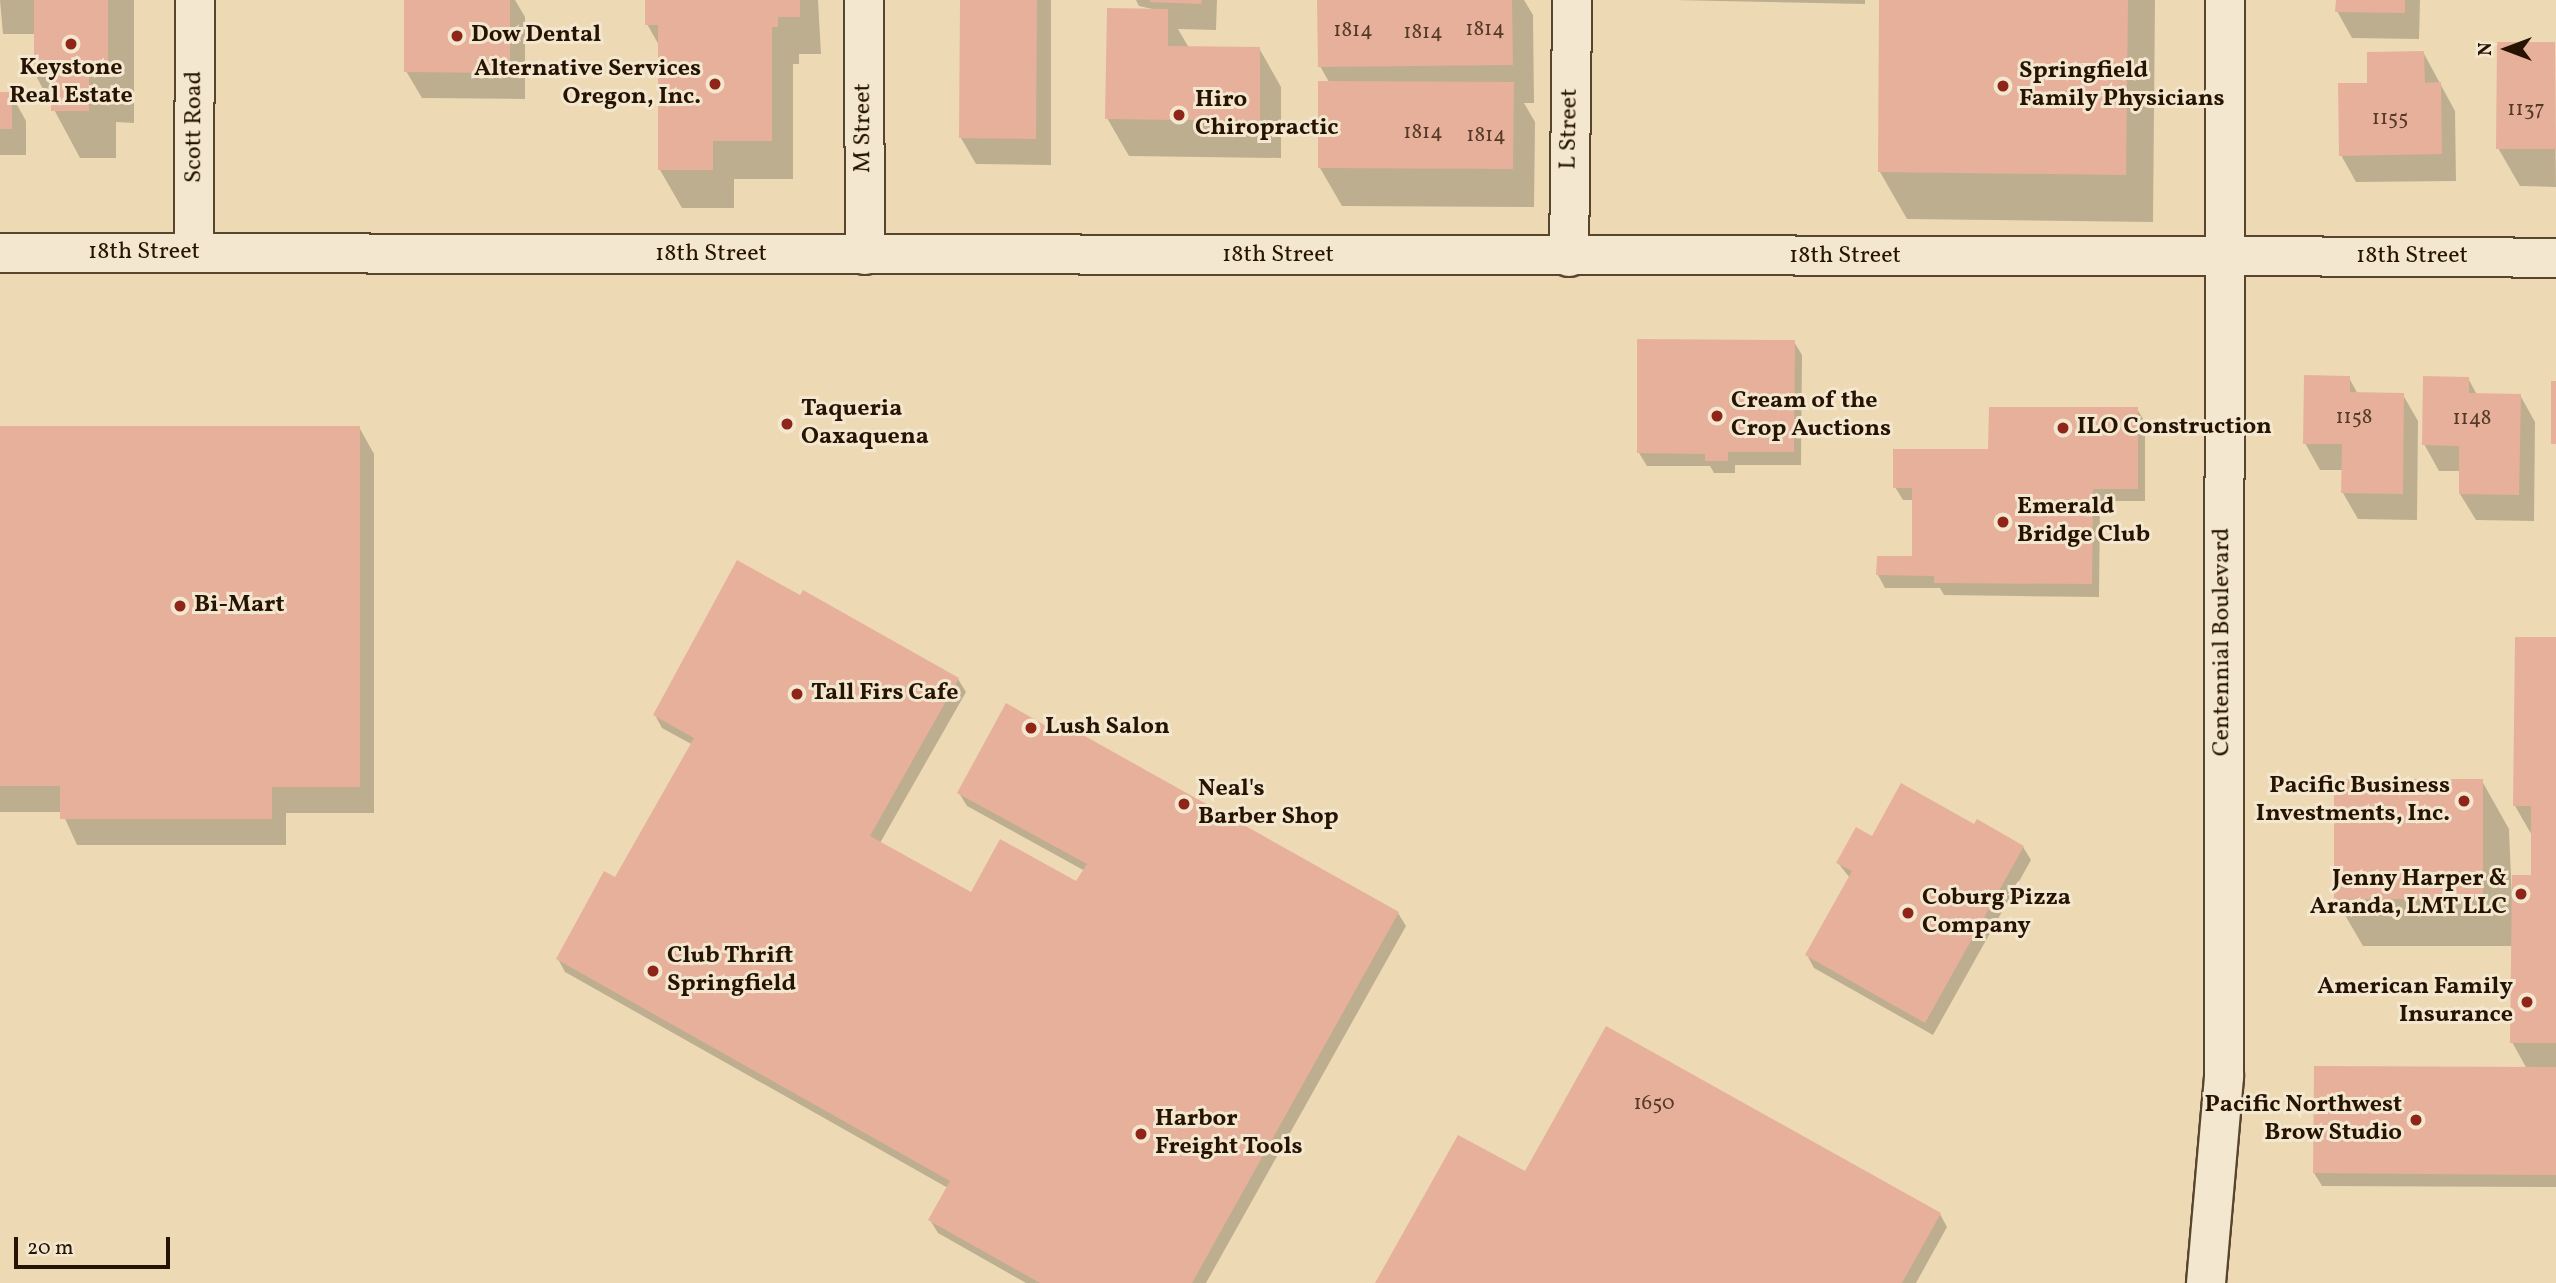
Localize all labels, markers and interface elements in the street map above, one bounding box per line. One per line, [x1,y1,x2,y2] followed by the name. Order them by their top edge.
[2472,14,2542,84] north arrow
[1465,17,1505,43] house number: 1814
[1333,18,1373,44] house number: 1814
[1403,20,1443,46] house number: 1814
[471,22,601,50] place label: Dow Dental
[449,28,465,44] marker: Dow Dental
[63,36,79,52] marker: Keystone Real Estate
[2473,42,2499,56] text: N
[9,55,133,111] place label: Keystone Real Estate
[474,56,701,112] place label: Alternative Services Oregon, Inc.
[2019,58,2225,114] place label: Springfield Family Physicians
[181,71,209,183] street label: Scott Road
[707,76,723,92] marker: Alternative Services Oregon, Inc.
[1993,76,2013,96] marker: Springfield Family Physicians
[850,83,878,173] street label: M Street
[1195,87,1338,143] place label: Hiro Chiropractic
[1555,88,1585,170] street label: L Street
[2507,97,2545,123] house number: 1137
[1169,105,1189,125] marker: Hiro Chiropractic
[2372,106,2408,132] house number: 1155
[1403,120,1443,146] house number: 1814
[1466,123,1506,149] house number: 1814
[88,239,200,267] street label: 18th Street
[655,241,767,269] street label: 18th Street
[1222,242,1334,270] street label: 18th Street
[1789,243,1901,271] street label: 18th Street
[2356,243,2468,271] street label: 18th Street
[1731,388,1891,444] place label: Cream of the Crop Auctions
[801,396,929,452] place label: Taqueria Oaxaquena
[2335,405,2373,431] house number: 1158
[2452,406,2492,432] house number: 1148
[1709,408,1725,424] marker: Cream of the Crop Auctions
[2077,414,2272,442] place label: ILO Construction
[779,416,795,432] marker: Taqueria Oaxaquena
[2055,420,2071,436] marker: ILO Construction
[2017,494,2150,550] place label: Emerald Bridge Club
[1995,514,2011,530] marker: Emerald Bridge Club
[2209,528,2237,756] street label: Centennial Boulevard
[194,592,284,620] place label: Bi-Mart
[172,598,188,614] marker: Bi-Mart
[811,680,959,708] place label: Tall Firs Cafe
[789,686,805,702] marker: Tall Firs Cafe
[1045,714,1170,742] place label: Lush Salon
[1023,720,1039,736] marker: Lush Salon
[2256,773,2450,829] place label: Pacific Business Investments, Inc.
[1198,776,1339,832] place label: Neal's Barber Shop
[2456,793,2472,809] marker: Pacific Business Investments, Inc.
[1176,796,1192,812] marker: Neal's Barber Shop
[2309,866,2507,922] place label: Jenny Harper & Aranda, LMT LLC
[1922,885,2071,941] place label: Coburg Pizza Company
[2513,886,2529,902] marker: Jenny Harper & Aranda, LMT LLC
[1900,905,1916,921] marker: Coburg Pizza Company
[667,943,796,999] place label: Club Thrift Springfield
[645,963,661,979] marker: Club Thrift Springfield
[2317,974,2513,1030] place label: American Family Insurance
[2519,994,2535,1010] marker: American Family Insurance
[1633,1091,1675,1117] house number: 1650
[2204,1092,2402,1148] place label: Pacific Northwest Brow Studio
[1155,1106,1303,1162] place label: Harbor Freight Tools
[2408,1112,2424,1128] marker: Pacific Northwest Brow Studio
[1133,1126,1149,1142] marker: Harbor Freight Tools
[18,1224,173,1268] scale bar
[27,1234,73,1263] text: 20 m

